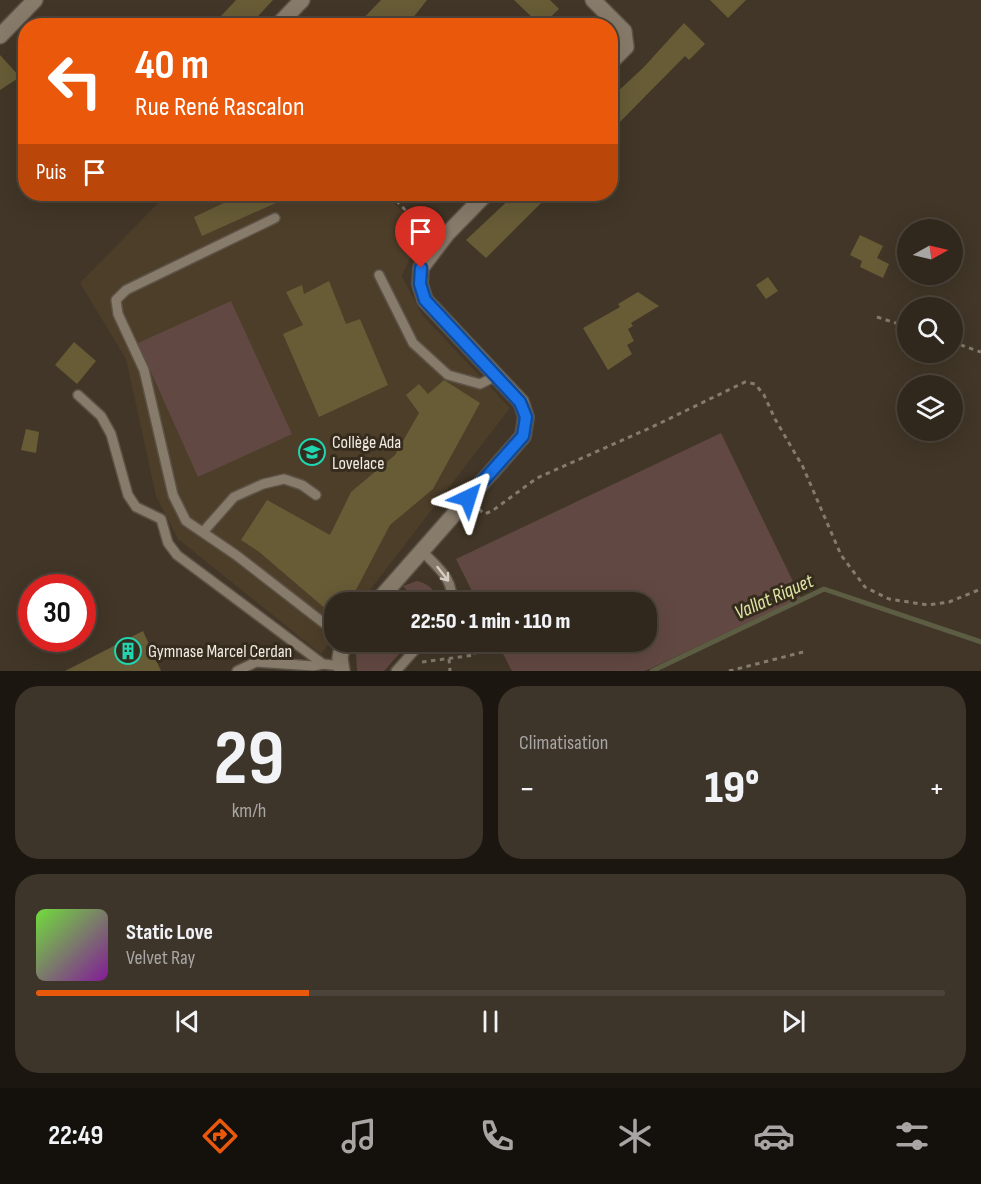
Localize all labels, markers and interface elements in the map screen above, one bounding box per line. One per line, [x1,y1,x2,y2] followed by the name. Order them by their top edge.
[135,40,209,91] text: 40 m
[36,42,114,120] icon: left
[135,91,304,123] text: Rue René Rascalon
[78,156,111,189] icon: arrive
[36,159,66,186] text: Puis
[395,206,446,268] pin
[404,215,437,248] icon: arrive
[897,219,963,285] north arrow
[897,219,963,441] map controls
[897,297,963,363] button: search
[897,375,963,441] button: layers
[332,432,401,474] place label: Collège Ada Lovelace
[297,437,327,467] school or university icon: Collège Ada Lovelace
[436,466,500,530] position arrow
[436,566,449,582] one-way arrow
[731,569,818,625] water label: Vallat Riquet
[18,574,96,652] speed limit sign: 30
[411,608,570,635] text: 22:50 · 1 min · 110 m
[113,636,143,666] building icon: Gymnase Marcel Cerdan
[148,641,292,662] place label: Gymnase Marcel Cerdan
[213,713,285,806] text: 29
[519,731,608,755] text: Climatisation
[705,761,759,816] text: 19°
[519,769,535,809] text: −
[929,769,945,809] text: +
[232,799,266,823] text: km/h
[126,919,213,946] text: Static Love
[126,946,195,970] text: Velvet Ray
[171,1005,204,1038] icon: previous
[474,1005,507,1038] icon: pause
[777,1005,810,1038] icon: next
[199,1115,241,1157] icon: directions
[338,1115,380,1157] icon: music
[476,1115,518,1157] icon: phone
[614,1115,656,1157] icon: climate
[753,1115,795,1157] icon: car
[891,1115,933,1157] icon: filters
[48,1120,103,1152] text: 22:49

